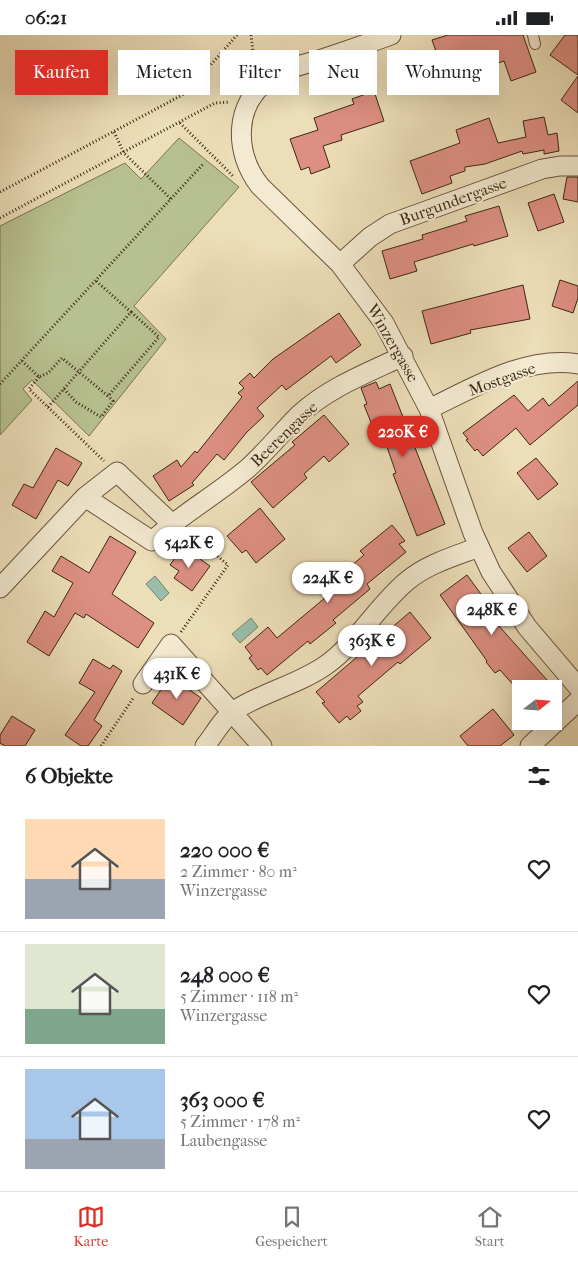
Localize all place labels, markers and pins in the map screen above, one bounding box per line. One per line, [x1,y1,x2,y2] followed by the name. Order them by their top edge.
[362,415,444,458] pin: 220K €
[148,527,230,569] pin: 542K €
[287,561,369,604] pin: 224K €
[451,593,533,636] pin: 248K €
[331,625,413,667] pin: 363K €
[136,657,218,700] pin: 431K €

